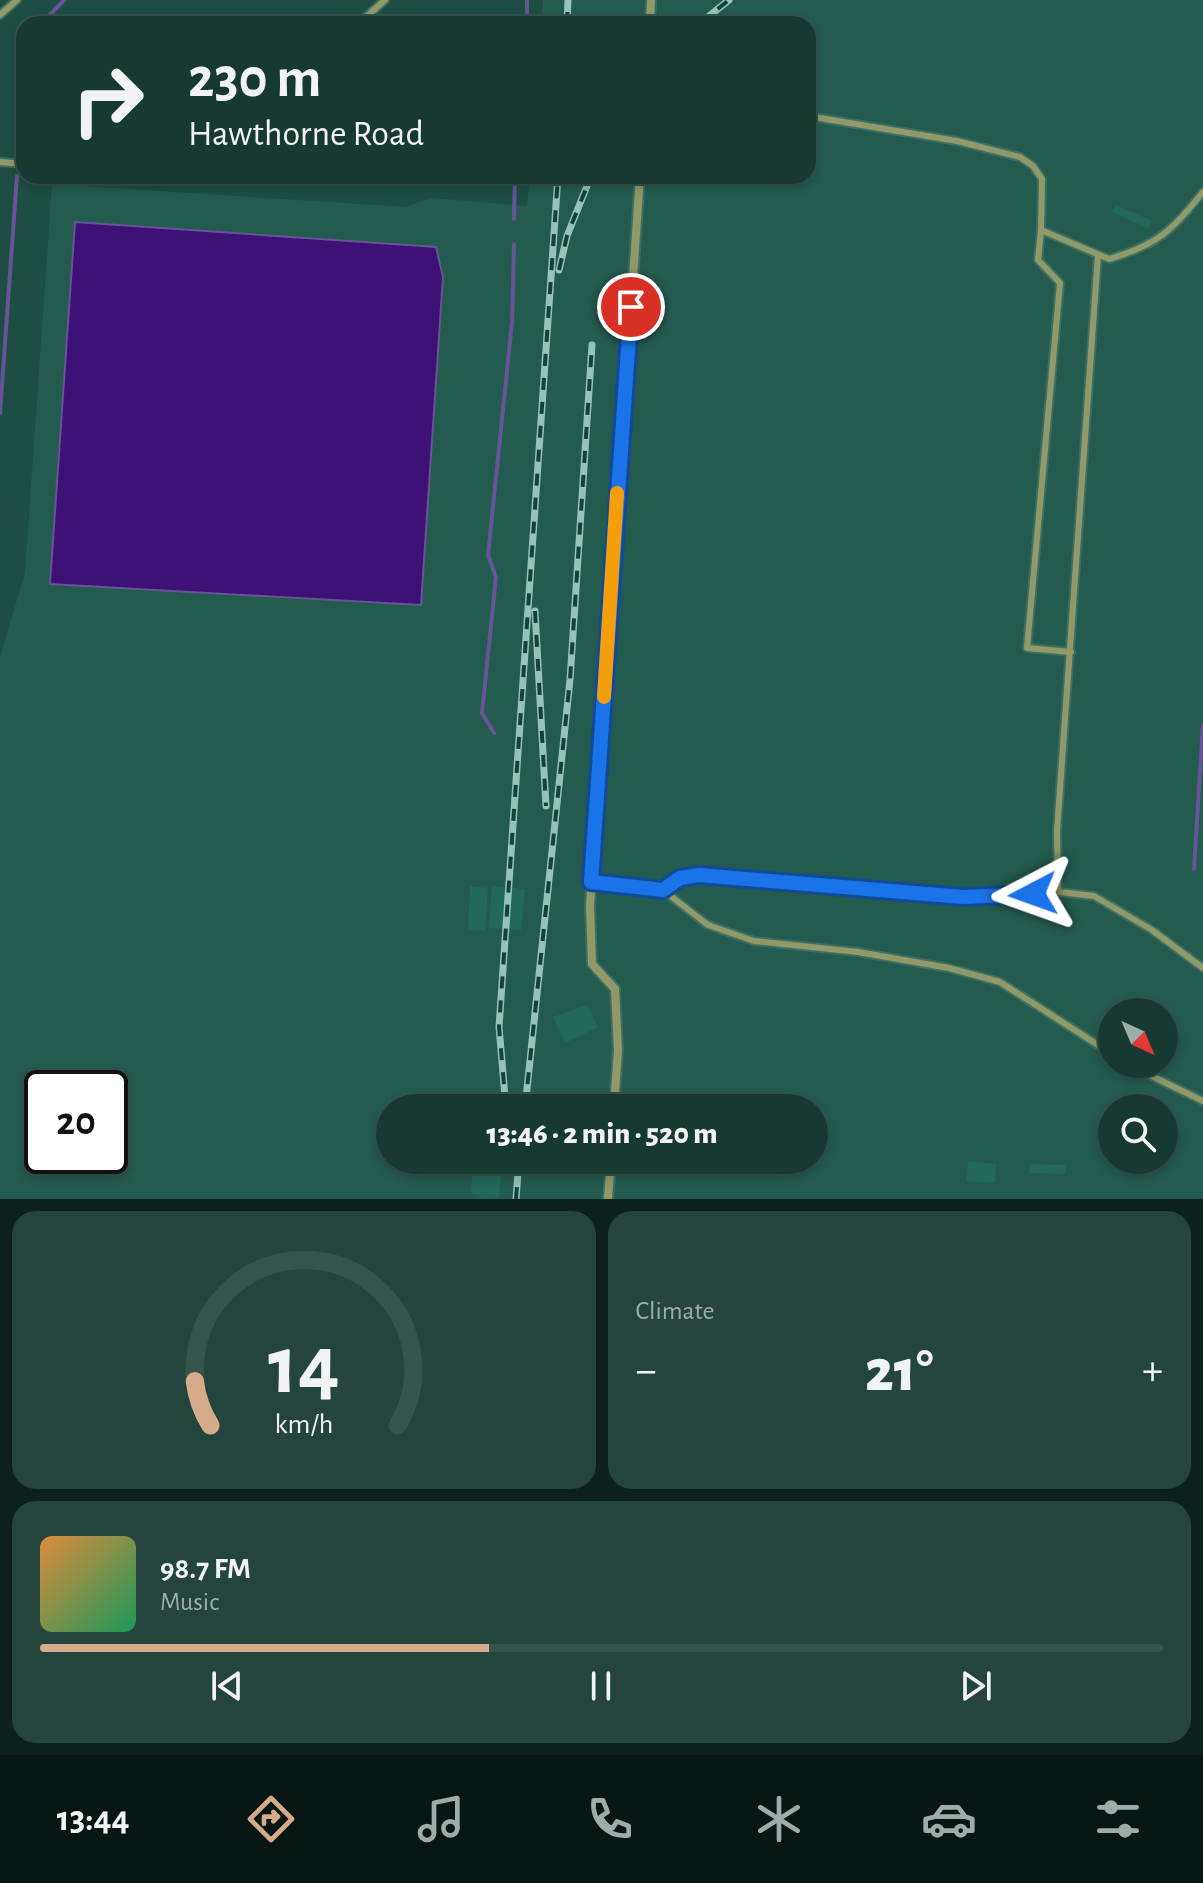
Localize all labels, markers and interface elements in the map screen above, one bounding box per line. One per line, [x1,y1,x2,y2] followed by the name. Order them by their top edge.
[56,48,160,152] icon: right
[188,51,321,107] text: 230 m
[188,116,424,152] text: Hawthorne Road
[597,273,665,341] pin
[609,285,653,329] icon: arrive
[991,852,1075,936] position arrow
[1098,998,1178,1078] north arrow
[1098,998,1178,1174] map controls
[24,1070,128,1174] speed limit sign: 20
[1098,1094,1178,1174] button: search
[486,1119,718,1149] text: 13:46 · 2 min · 520 m
[636,1298,714,1324] text: Climate
[268,1325,340,1409] text: 14
[865,1342,933,1402] text: 21°
[636,1349,657,1393] text: −
[1142,1349,1163,1393] text: +
[274,1410,333,1439] text: km/h
[160,1554,251,1584] text: 98.7 FM
[160,1589,219,1615] text: Music
[205,1664,249,1708] icon: previous
[579,1664,623,1708] icon: pause
[954,1664,998,1708] icon: next
[243,1791,299,1847] icon: directions
[413,1791,469,1847] icon: music
[582,1791,638,1847] icon: phone
[751,1791,807,1847] icon: climate
[921,1791,977,1847] icon: car
[1090,1791,1146,1847] icon: filters
[57,1801,130,1837] text: 13:44

